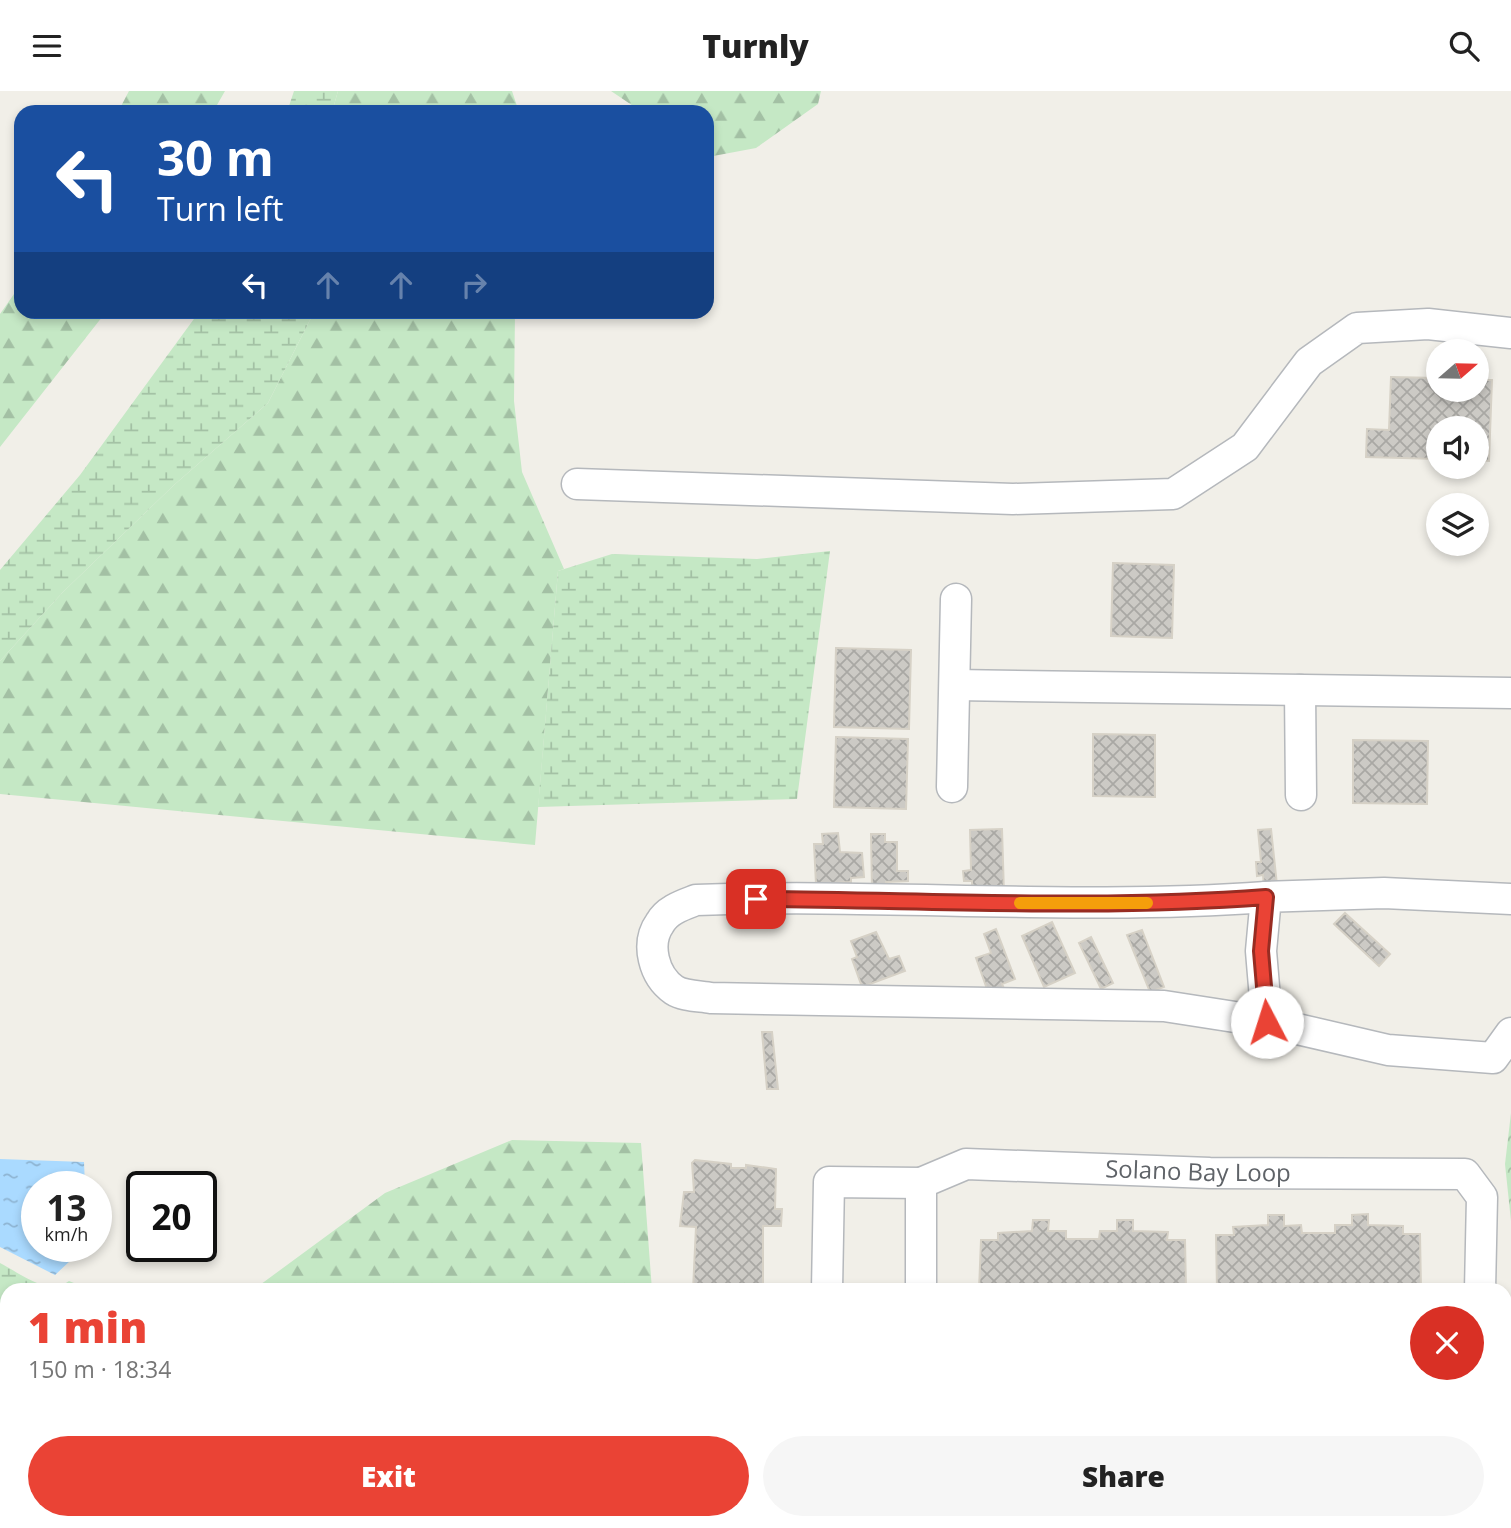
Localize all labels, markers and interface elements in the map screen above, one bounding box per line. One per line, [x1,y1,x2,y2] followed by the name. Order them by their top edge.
[702,24,809,67] text: Turnly
[28,27,66,65] icon: menu
[1445,27,1483,65] icon: search
[157,124,274,190] text: 30 m
[42,133,133,224] icon: left
[157,187,283,230] text: Turn left
[236,266,274,304] icon: left
[309,266,347,304] icon: ahead
[382,266,420,304] icon: ahead
[455,266,493,304] icon: right
[1426,339,1489,403] north arrow
[1426,339,1489,556] map controls
[1426,416,1489,479] button: sound
[1426,493,1489,556] button: layers
[726,869,786,929] pin
[737,880,775,918] icon: arrive
[1230,985,1304,1059] position arrow
[1105,1151,1291,1188] street label: Solano Bay Loop
[126,1171,217,1262] speed limit sign: 20
[46,1184,87,1231] text: 13
[45,1222,88,1246] text: km/h
[28,1298,147,1355] text: 1 min
[1410,1306,1484,1380] button: close
[28,1353,171,1385] text: 150 m · 18:34
[28,1436,749,1516] button: Exit
[763,1436,1484,1516] button: Share

